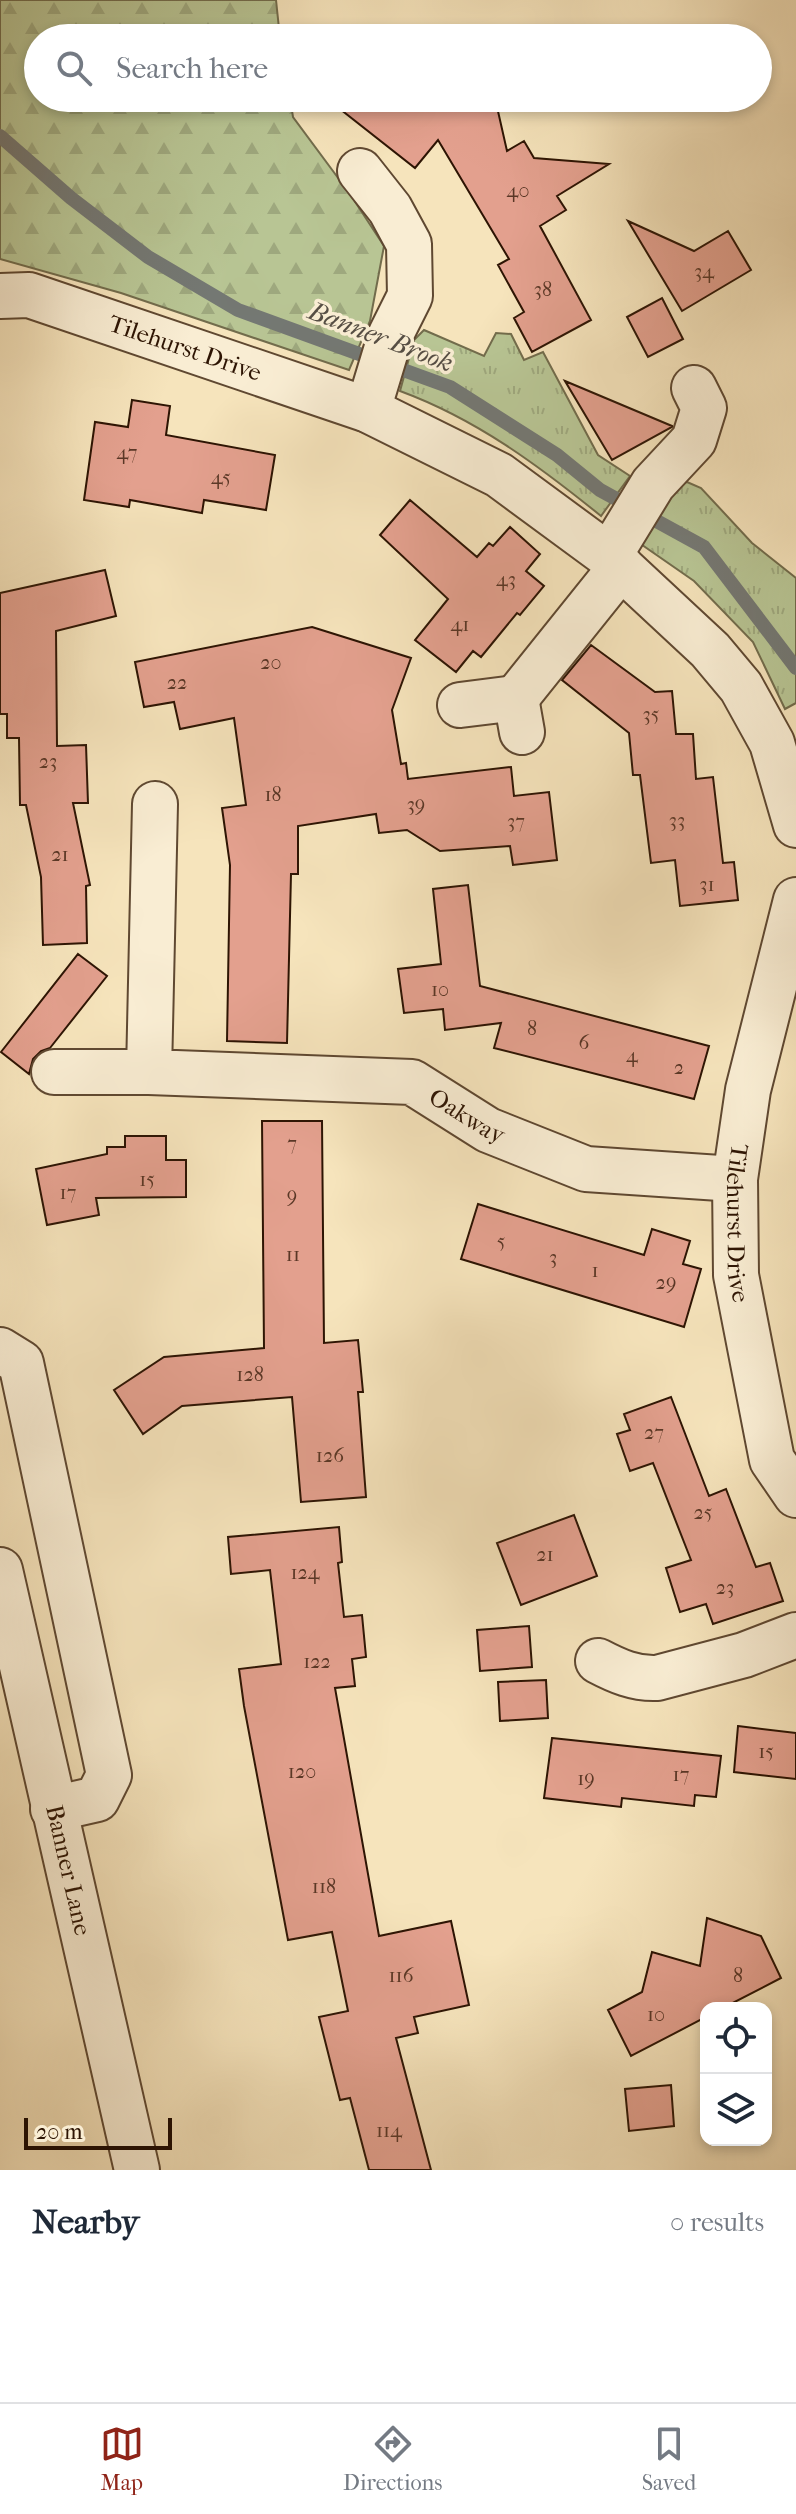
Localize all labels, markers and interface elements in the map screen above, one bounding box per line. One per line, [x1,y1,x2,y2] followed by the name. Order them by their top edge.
[24,24,772,112] search box
[52,46,96,90] icon: search
[116,51,268,86] text: Search here
[507,179,529,202] house number: 40
[694,260,715,283] house number: 34
[534,278,552,301] house number: 38
[302,295,458,379] water label: Banner Brook
[105,309,265,387] street label: Tilehurst Drive
[117,441,138,464] house number: 47
[211,466,231,489] house number: 45
[496,568,516,591] house number: 43
[451,613,469,636] house number: 41
[260,651,282,674] house number: 20
[167,671,187,694] house number: 22
[643,703,659,726] house number: 35
[39,750,57,773] house number: 23
[264,783,282,806] house number: 18
[407,793,425,816] house number: 39
[669,809,685,832] house number: 33
[507,810,525,833] house number: 37
[51,843,69,866] house number: 21
[699,873,715,896] house number: 31
[431,978,449,1001] house number: 10
[527,1017,537,1040] house number: 8
[579,1031,590,1054] house number: 6
[626,1044,639,1067] house number: 4
[674,1056,684,1079] house number: 2
[424,1082,510,1150] street label: Oakway
[287,1132,297,1155] house number: 7
[720,1142,755,1305] street label: Tilehurst Drive
[139,1168,155,1191] house number: 15
[60,1181,77,1204] house number: 17
[287,1184,297,1207] house number: 9
[497,1230,505,1253] house number: 5
[286,1243,300,1266] house number: 11
[549,1246,557,1269] house number: 3
[591,1259,599,1282] house number: 1
[656,1271,676,1294] house number: 29
[236,1363,264,1386] house number: 128
[644,1421,664,1444] house number: 27
[316,1444,344,1467] house number: 126
[694,1501,712,1524] house number: 25
[536,1543,554,1566] house number: 21
[290,1561,321,1584] house number: 124
[716,1576,734,1599] house number: 23
[303,1650,331,1673] house number: 122
[758,1740,774,1763] house number: 15
[288,1760,316,1783] house number: 120
[673,1763,690,1786] house number: 17
[577,1767,595,1790] house number: 19
[40,1802,97,1938] street label: Banner Lane
[312,1875,336,1898] house number: 118
[388,1964,414,1987] house number: 116
[733,1964,743,1987] house number: 8
[700,2002,772,2146] map controls
[700,2002,772,2074] button: locate
[647,2003,665,2026] house number: 10
[700,2074,772,2146] button: layers
[24,2114,172,2150] scale bar
[36,2119,82,2145] text: 20 m
[376,2119,403,2142] house number: 114
[32,2202,139,2242] text: Nearby
[670,2207,764,2238] text: 0 results
[100,2422,144,2496] tab: Map
[343,2422,442,2496] tab: Directions
[642,2422,696,2496] tab: Saved

